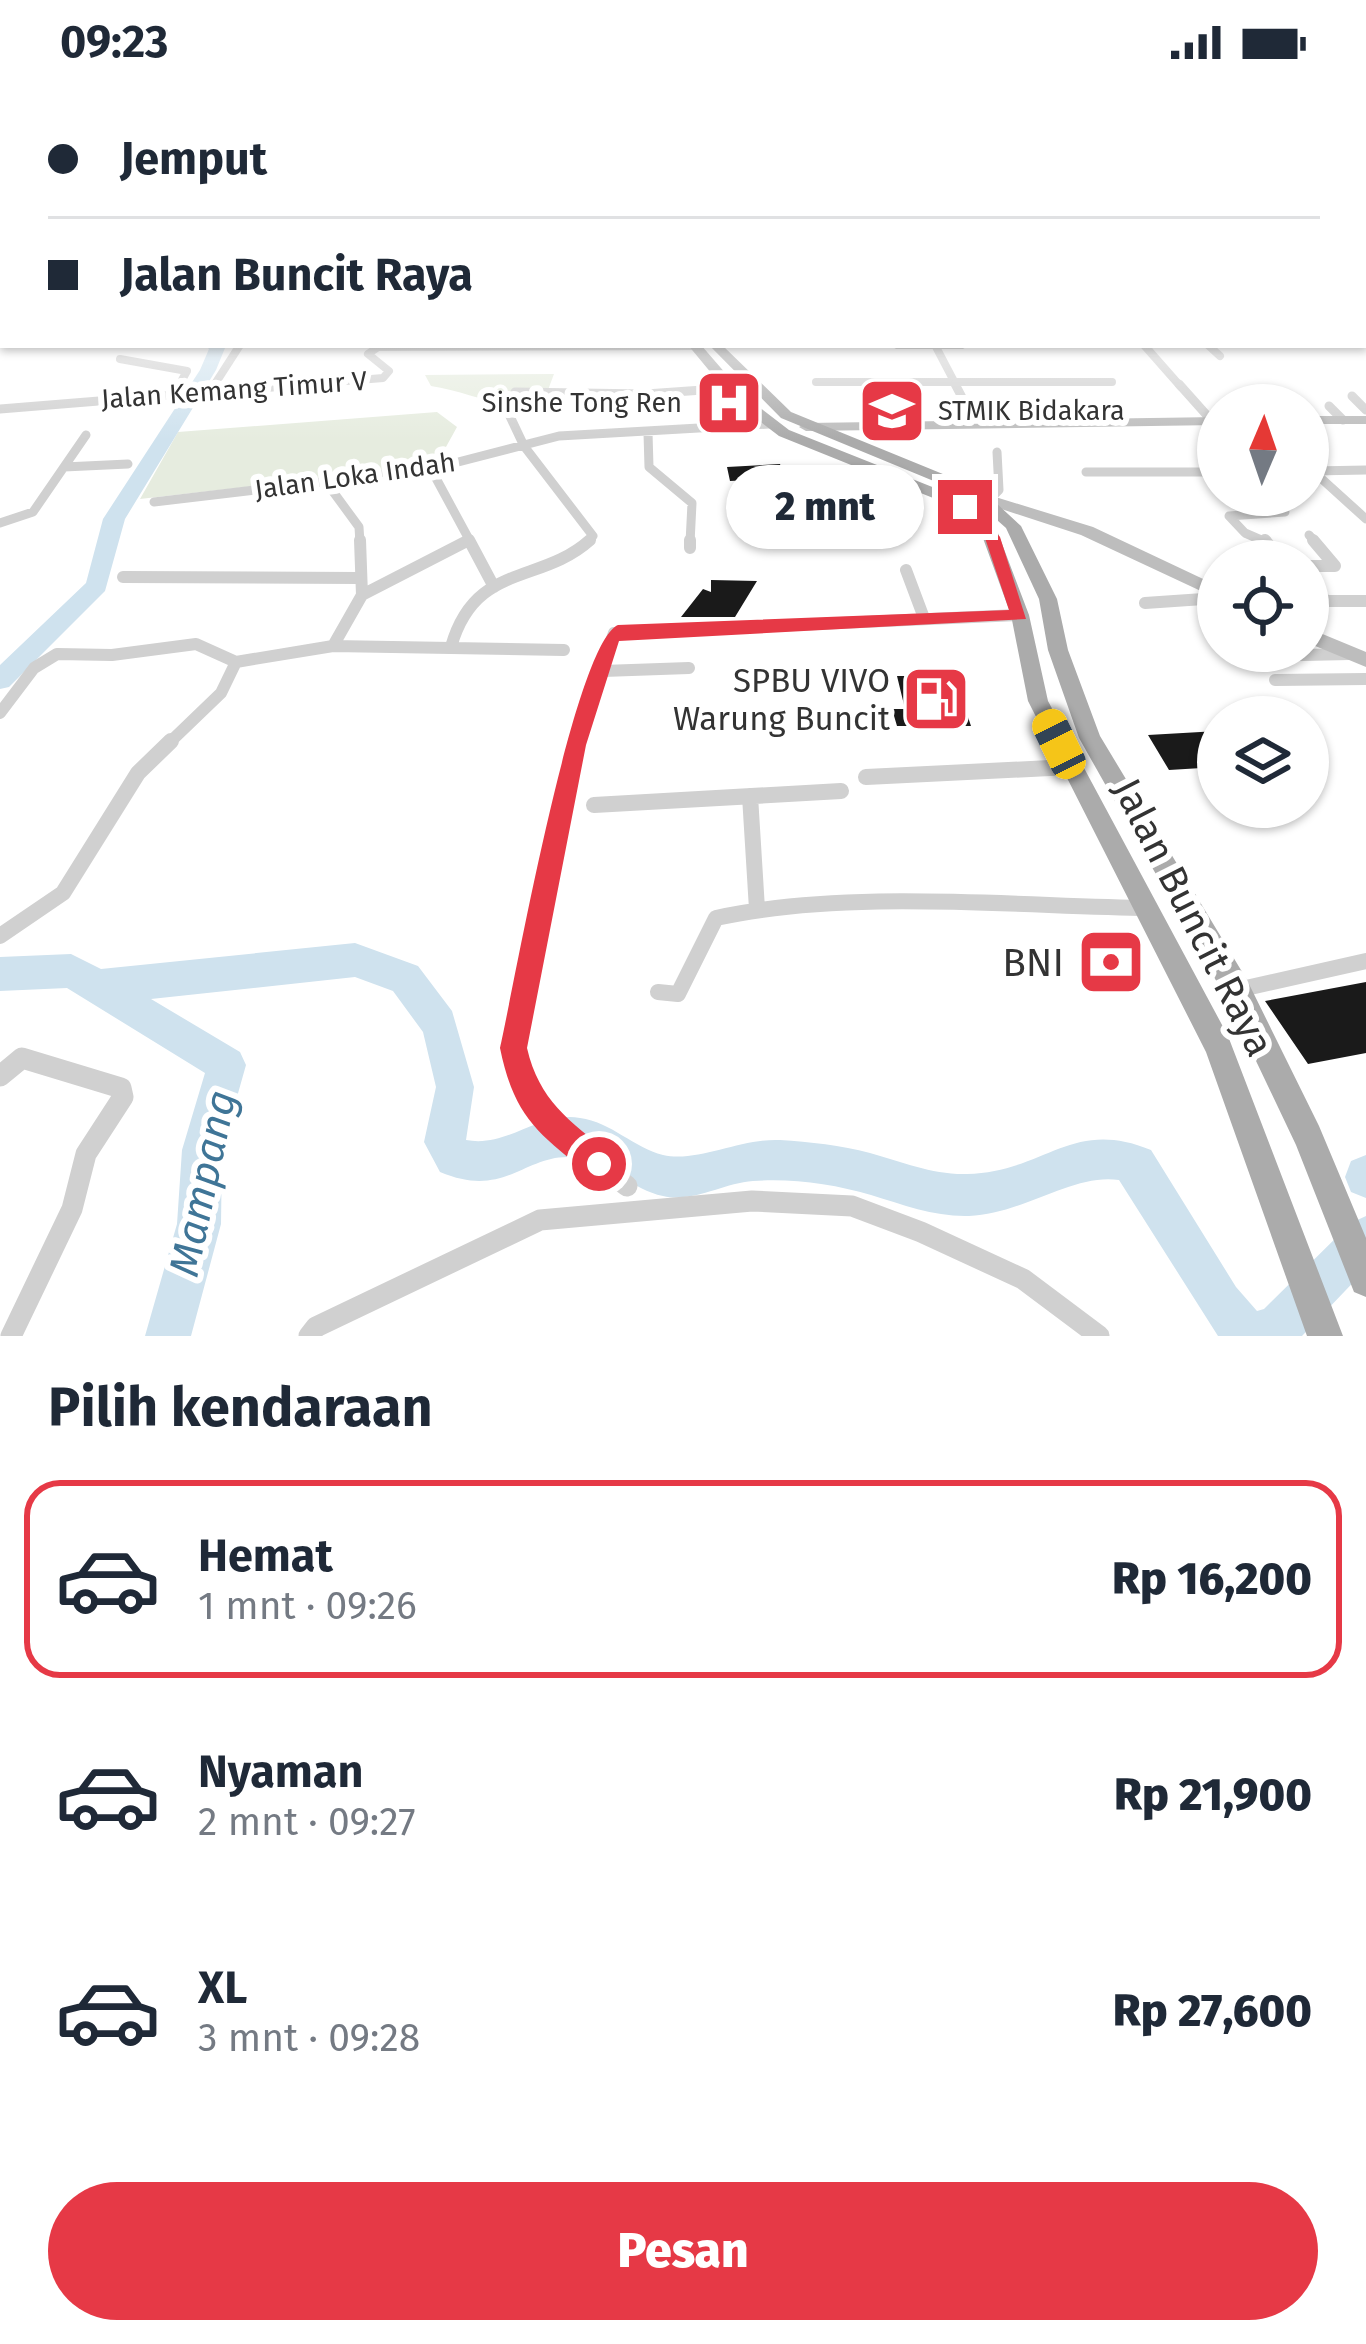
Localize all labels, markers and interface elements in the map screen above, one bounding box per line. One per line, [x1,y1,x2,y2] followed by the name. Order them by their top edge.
[60,15,168,69] text: 09:23
[120,132,267,186] text: Jemput
[120,248,473,302] text: Jalan Buncit Raya
[100,365,368,415] street label: Jalan Kemang Timur V
[694,368,764,438] hospital icon: Sinshe Tong Ren
[857,376,927,446] school or university icon: STMIK Bidakara
[1197,384,1329,516] north arrow
[1197,384,1329,828] map controls
[482,387,682,419] place label: Sinshe Tong Ren
[938,395,1125,427] place label: STMIK Bidakara
[253,446,457,506] street label: Jalan Loka Indah
[725,465,923,549] callout: 2 mnt
[938,480,992,534] route end
[775,484,875,530] text: 2 mnt
[1197,540,1329,672] button: locate
[673,661,890,739] place label: SPBU VIVO Warung Buncit
[901,664,971,734] fuel station icon: SPBU VIVO Warung Buncit
[1197,696,1329,828] button: layers
[1027,704,1091,784] car
[1103,771,1283,1064] street label: Jalan Buncit Raya
[1076,927,1146,997] bank icon: BNI
[1002,940,1064,986] place label: BNI
[159,1086,247,1281] water label: Mampang
[572,1137,626,1191] route start
[48,1376,433,1440] text: Pilih kendaraan
[54,1525,162,1633] icon: car
[198,1529,333,1583] text: Hemat
[1112,1552,1312,1606] text: Rp 16,200
[198,1583,417,1629] text: 1 mnt · 09:26
[54,1741,162,1849] icon: car
[198,1745,363,1799] text: Nyaman
[1114,1768,1312,1822] text: Rp 21,900
[198,1799,415,1845] text: 2 mnt · 09:27
[54,1957,162,2065] icon: car
[198,1961,247,2015] text: XL
[1113,1984,1312,2038] text: Rp 27,600
[198,2015,420,2061] text: 3 mnt · 09:28
[48,2182,1318,2320] button: Pesan

